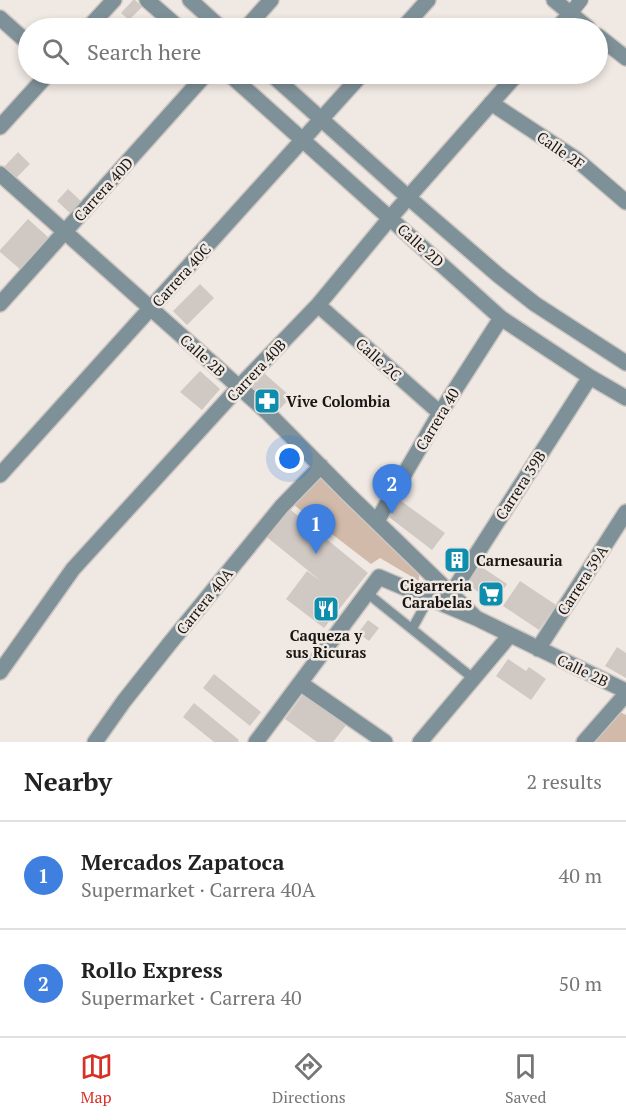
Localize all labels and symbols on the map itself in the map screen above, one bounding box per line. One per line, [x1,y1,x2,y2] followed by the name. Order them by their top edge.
[533,126,589,174] street label: Calle 2F
[69,153,137,225] street label: Carrera 40D
[393,219,449,271] street label: Calle 2D
[147,239,215,311] street label: Carrera 40C
[176,329,230,381] street label: Calle 2B
[352,333,406,385] street label: Calle 2C
[222,334,290,406] street label: Carrera 40B
[411,384,463,454] street label: Carrera 40
[252,386,282,416] pharmacy icon: Vive Colombia
[286,391,391,411] place label: Vive Colombia
[275,444,304,473] your location
[490,447,550,523] street label: Carrera 39B
[372,464,412,514] pin: 2
[296,504,336,554] pin: 1
[552,541,612,619] street label: Carrera 39A
[442,545,472,575] building icon: Carnesauria
[476,550,563,570] place label: Carnesauria
[171,563,237,638] street label: Carrera 40A
[400,575,473,612] place label: Cigarreria Carabelas
[476,579,506,609] supermarket icon: Cigarreria Carabelas
[311,594,341,624] restaurant icon: Caqueza y sus Ricuras
[286,625,366,662] place label: Caqueza y sus Ricuras
[554,649,612,691] street label: Calle 2B

